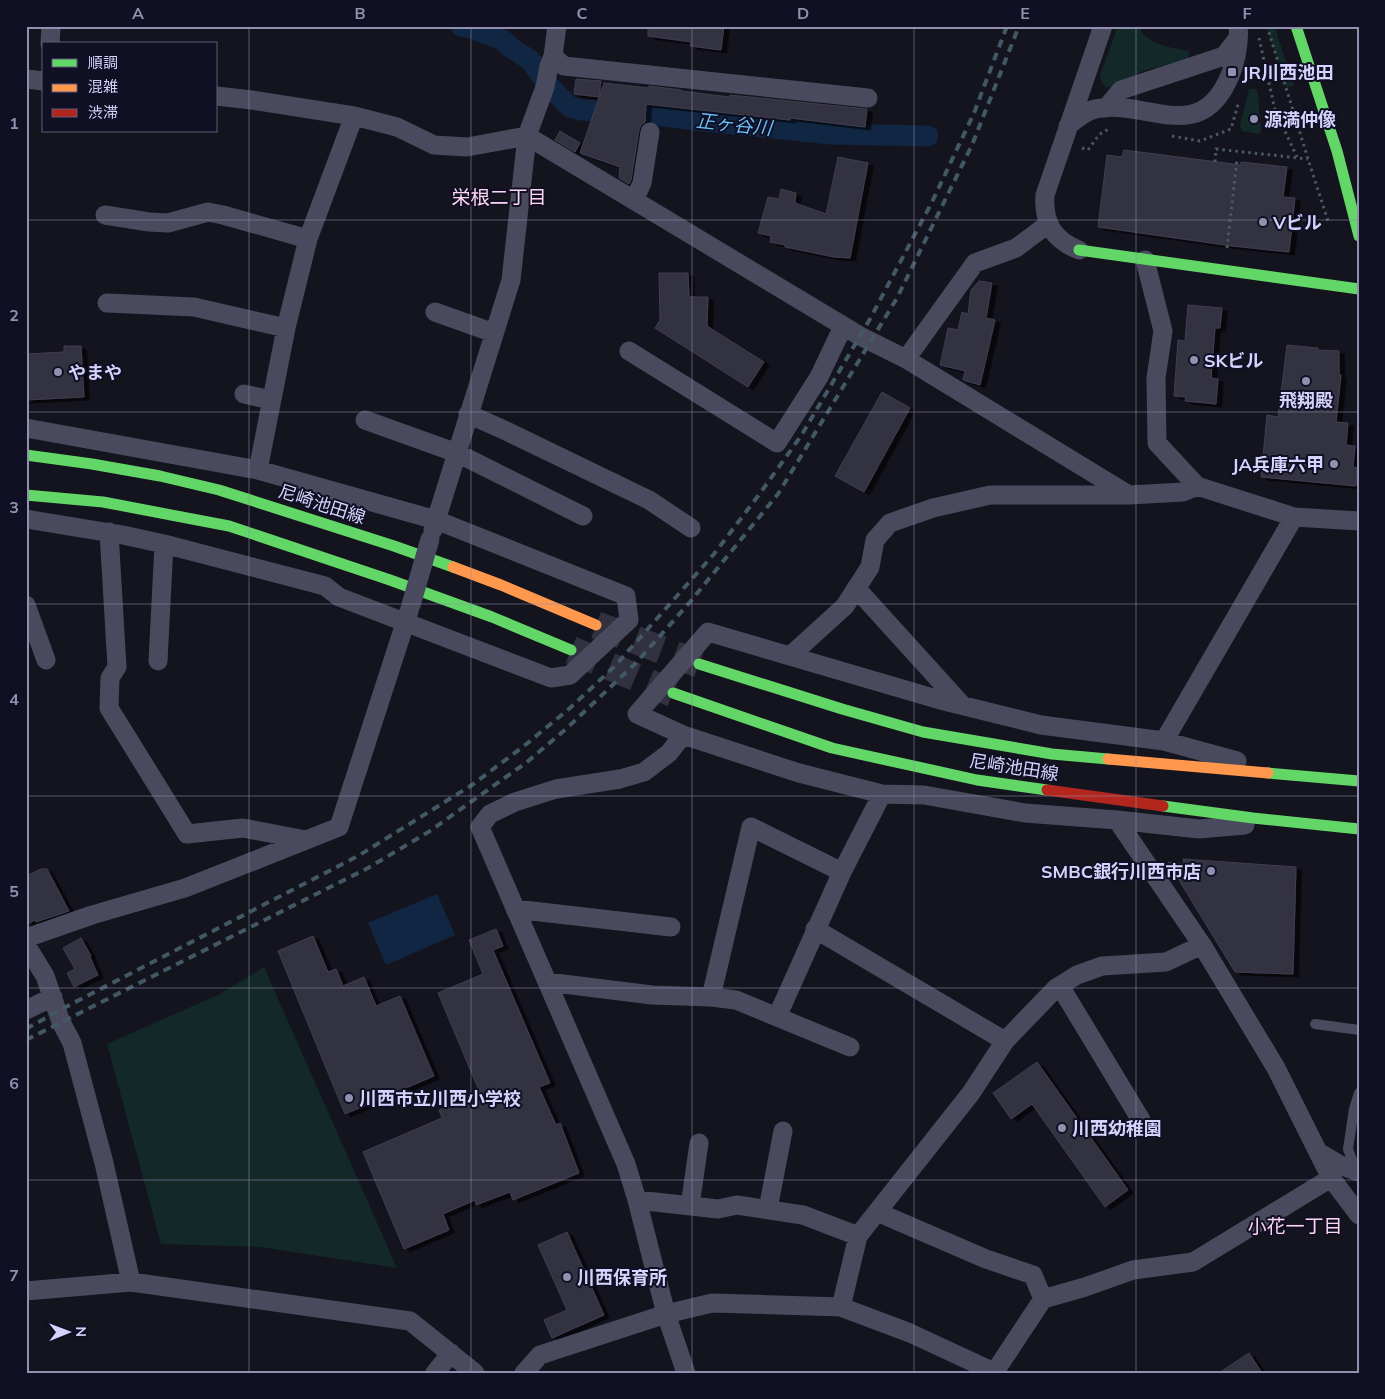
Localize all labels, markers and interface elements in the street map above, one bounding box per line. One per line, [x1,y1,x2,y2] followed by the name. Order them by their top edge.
[132,3,144,23] text: A
[354,3,366,23] text: B
[577,3,588,23] text: C
[797,3,809,23] text: D
[1020,3,1030,23] text: E
[1242,3,1252,23] text: F
[42,42,218,132] legend
[88,53,118,72] text: 順調
[1242,61,1333,84] place label: JR川西池田
[1226,66,1238,78] marker: JR川西池田
[88,77,118,96] text: 混雑
[88,103,118,122] text: 渋滞
[695,108,775,140] water label: 正ヶ谷川
[1264,108,1336,131] place label: 源満仲像
[9,113,19,133] text: 1
[1248,113,1260,125] marker: 源満仲像
[451,185,547,209] district label: 栄根二丁目
[1272,211,1322,234] place label: Vビル
[1257,216,1269,228] marker: Vビル
[9,305,19,325] text: 2
[1204,349,1264,372] place label: SKビル
[1188,354,1200,366] marker: SKビル
[68,361,122,384] place label: やまや
[52,366,64,378] marker: やまや
[1300,375,1312,387] marker: 飛翔殿
[1279,389,1333,412] place label: 飛翔殿
[1232,453,1324,476] place label: JA兵庫六甲
[1328,458,1340,470] marker: JA兵庫六甲
[276,479,368,529] street label: 尼崎池田線
[9,497,19,517] text: 3
[9,689,19,709] text: 4
[968,749,1060,785] street label: 尼崎池田線
[1041,860,1201,883] place label: SMBC銀行川西市店
[1205,865,1217,877] marker: SMBC銀行川西市店
[9,881,19,901] text: 5
[9,1073,19,1093] text: 6
[359,1087,521,1110] place label: 川西市立川西小学校
[343,1092,355,1104] marker: 川西市立川西小学校
[1072,1117,1162,1140] place label: 川西幼稚園
[1056,1122,1068,1134] marker: 川西幼稚園
[1247,1214,1343,1238] district label: 小花一丁目
[9,1265,19,1285] text: 7
[577,1266,667,1289] place label: 川西保育所
[561,1271,573,1283] marker: 川西保育所
[42,1306,92,1356] north arrow
[72,1326,90,1337] text: N

